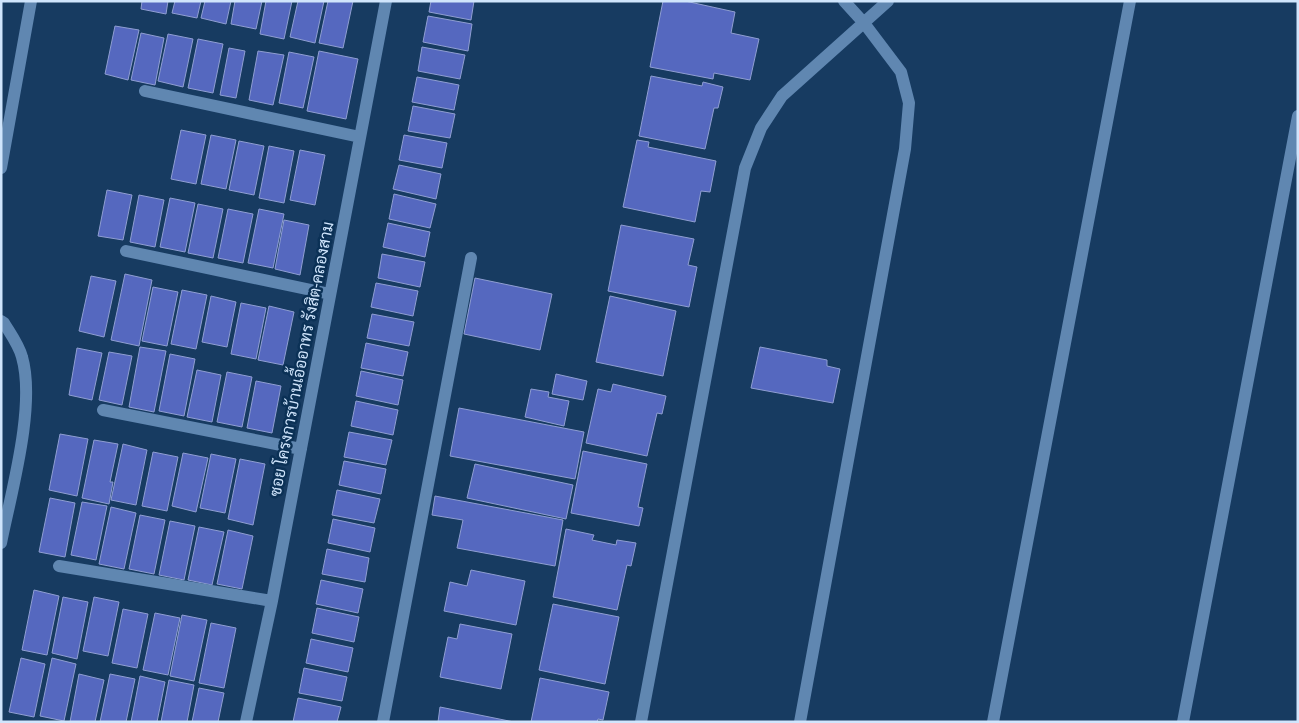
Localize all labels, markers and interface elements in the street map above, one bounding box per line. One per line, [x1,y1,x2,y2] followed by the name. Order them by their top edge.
[261,219,337,498] street label: ซอย โครงการบ้านเอื้ออาทร รังสิต-คลองสาม

